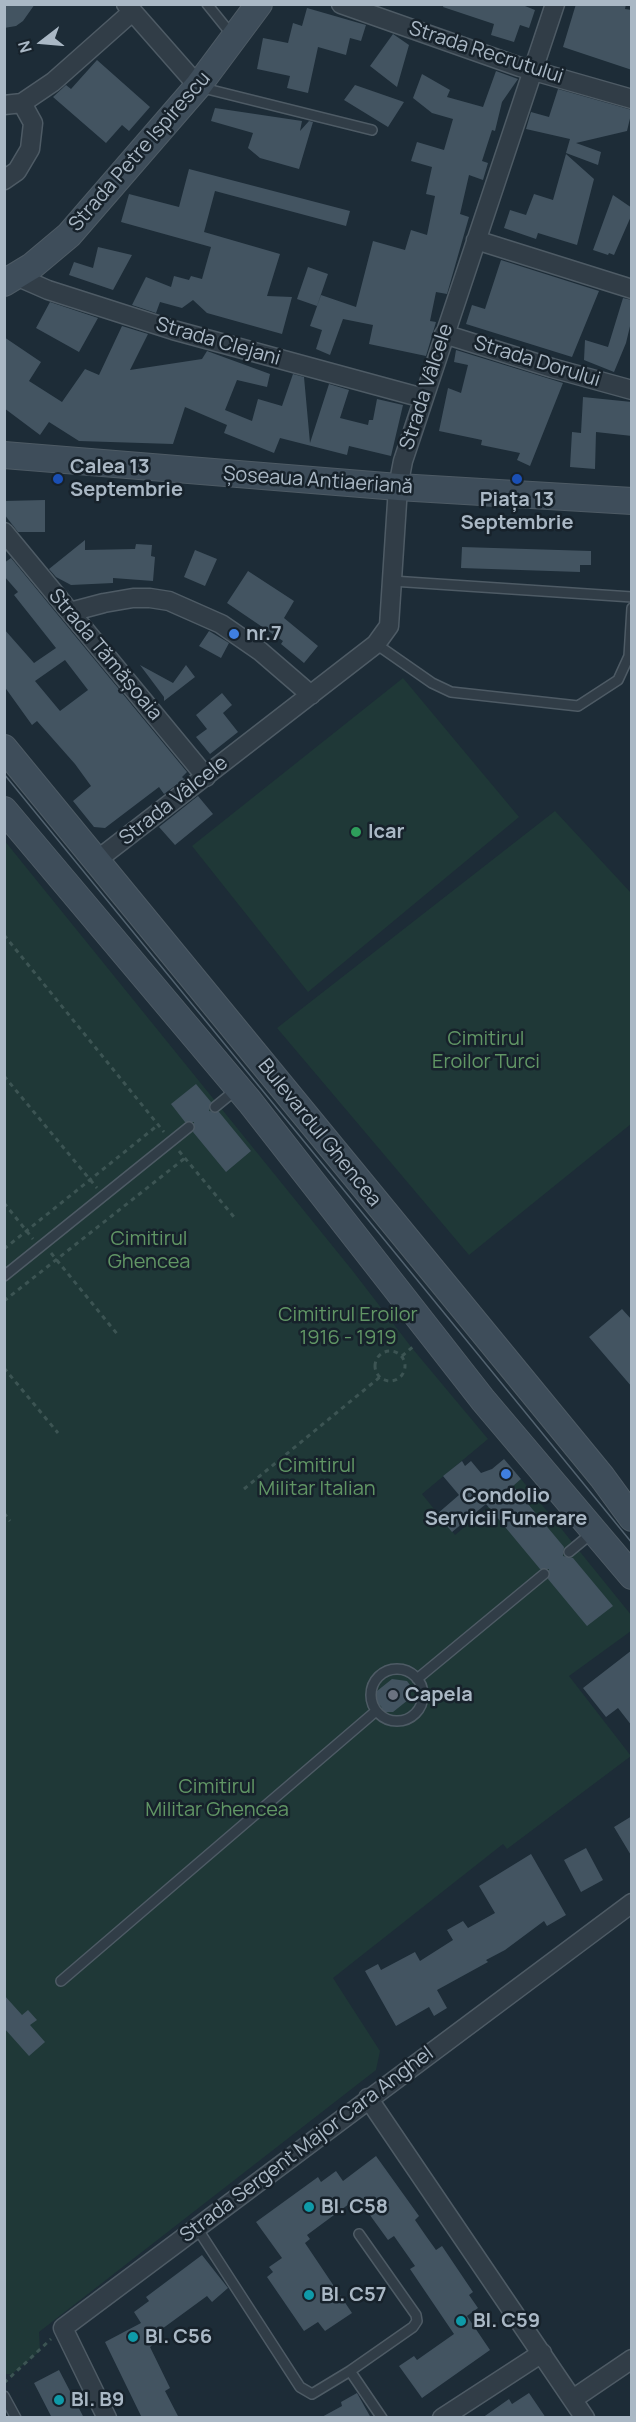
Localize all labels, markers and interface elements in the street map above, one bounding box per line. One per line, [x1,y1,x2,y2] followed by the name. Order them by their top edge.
[12,12,72,72] north arrow
[406,17,566,89] street label: Strada Recrutului
[13,38,37,56] text: N
[64,67,216,237] street label: Strada Petre Ispirescu
[153,313,283,371] street label: Strada Clejani
[395,321,459,453] street label: Strada Vâlcele
[471,331,603,393] street label: Strada Dorului
[70,455,183,502] place label: Calea 13 Septembrie
[222,462,414,500] street label: Șoseaua Antiaeriană
[51,472,65,486] marker: Calea 13 Septembrie
[510,472,524,486] marker: Piața 13 Septembrie
[461,488,573,535] place label: Piața 13 Septembrie
[43,584,167,726] street label: Strada Tămășoaia
[246,622,282,646] place label: nr.7
[227,627,241,641] marker: nr.7
[115,751,233,851] street label: Strada Vâlcele
[368,820,404,844] place label: Icar
[349,825,363,839] marker: Icar
[432,1027,540,1074] park label: Cimitirul Eroilor Turci
[252,1054,386,1212] street label: Bulevardul Ghencea
[108,1227,190,1274] park label: Cimitirul Ghencea
[278,1303,418,1350] park label: Cimitirul Eroilor 1916 - 1919
[258,1454,376,1501] park label: Cimitirul Militar Italian
[499,1467,513,1481] marker: Condolio Servicii Funerare
[425,1484,587,1531] place label: Condolio Servicii Funerare
[405,1683,473,1707] place label: Capela
[386,1688,400,1702] marker: Capela
[145,1775,289,1822] park label: Cimitirul Militar Ghencea
[176,2042,438,2248] street label: Strada Sergent Major Cara Anghel
[321,2195,388,2219] place label: Bl. C58
[302,2200,316,2214] marker: Bl. C58
[321,2283,386,2307] place label: Bl. C57
[302,2288,316,2302] marker: Bl. C57
[473,2309,540,2333] place label: Bl. C59
[454,2314,468,2328] marker: Bl. C59
[145,2325,212,2349] place label: Bl. C56
[126,2330,140,2344] marker: Bl. C56
[71,2388,124,2412] place label: Bl. B9
[52,2393,66,2407] marker: Bl. B9

